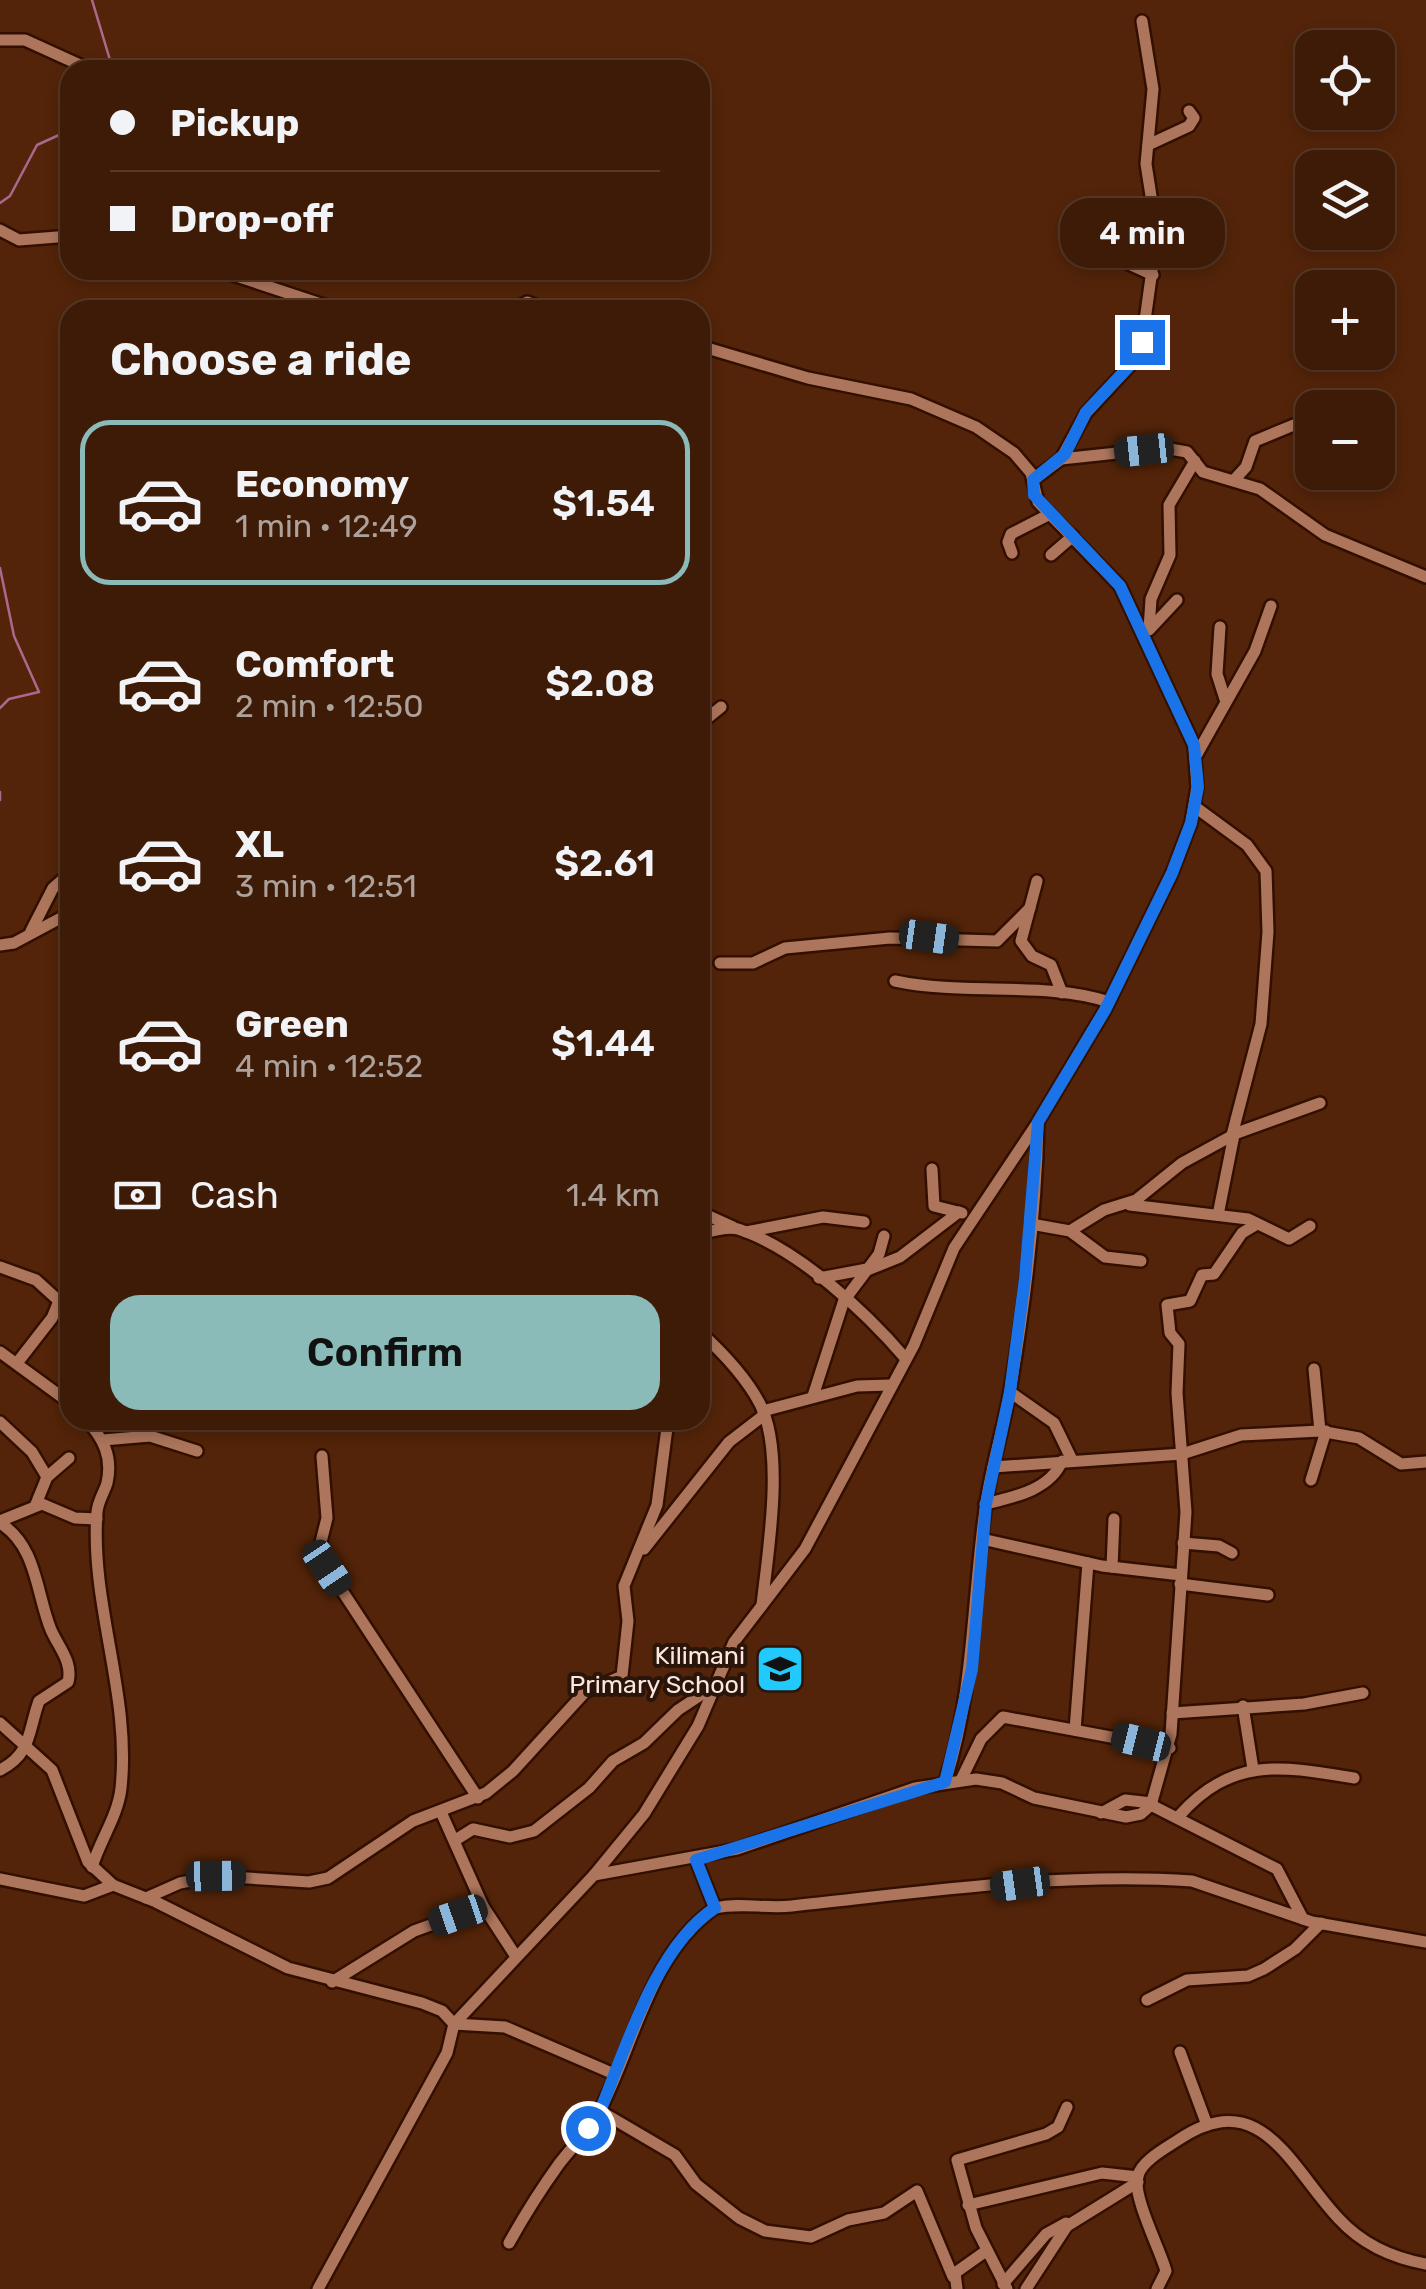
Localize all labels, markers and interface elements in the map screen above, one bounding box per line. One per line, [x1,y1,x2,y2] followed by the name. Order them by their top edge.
[1295,30,1395,490] map controls
[1295,30,1395,130] button: locate
[170,100,299,146] text: Pickup
[1295,150,1395,250] button: layers
[170,196,333,242] text: Drop-off
[1060,197,1224,267] callout: 4 min
[1099,214,1186,252] text: 4 min
[1295,270,1395,370] button: +
[1120,320,1165,365] route end
[110,333,412,386] text: Choose a ride
[1295,390,1395,490] button: −
[1113,432,1175,468] car
[115,458,205,548] icon: car
[235,461,409,507] text: Economy
[552,480,655,526] text: $1.54
[235,507,418,545] text: 1 min · 12:49
[115,638,205,728] icon: car
[235,641,394,687] text: Comfort
[545,660,655,706] text: $2.08
[235,687,423,725] text: 2 min · 12:50
[115,818,205,908] icon: car
[235,821,284,867] text: XL
[554,840,655,886] text: $2.61
[235,867,417,905] text: 3 min · 12:51
[897,918,961,956] car
[115,998,205,1088] icon: car
[235,1001,349,1047] text: Green
[551,1020,655,1066] text: $1.44
[235,1047,423,1085] text: 4 min · 12:52
[110,1168,165,1223] icon: cash
[190,1172,279,1218] text: Cash
[566,1176,660,1214] text: 1.4 km
[110,1295,660,1410] button: Confirm
[298,1535,356,1601] car
[569,1641,745,1699] place label: Kilimani Primary School
[754,1643,806,1695] school or university icon: Kilimani Primary School
[1108,1720,1174,1764] car
[186,1860,246,1892] car
[988,1865,1052,1903] car
[425,1891,491,1939] car
[566,2106,611,2151] route start

